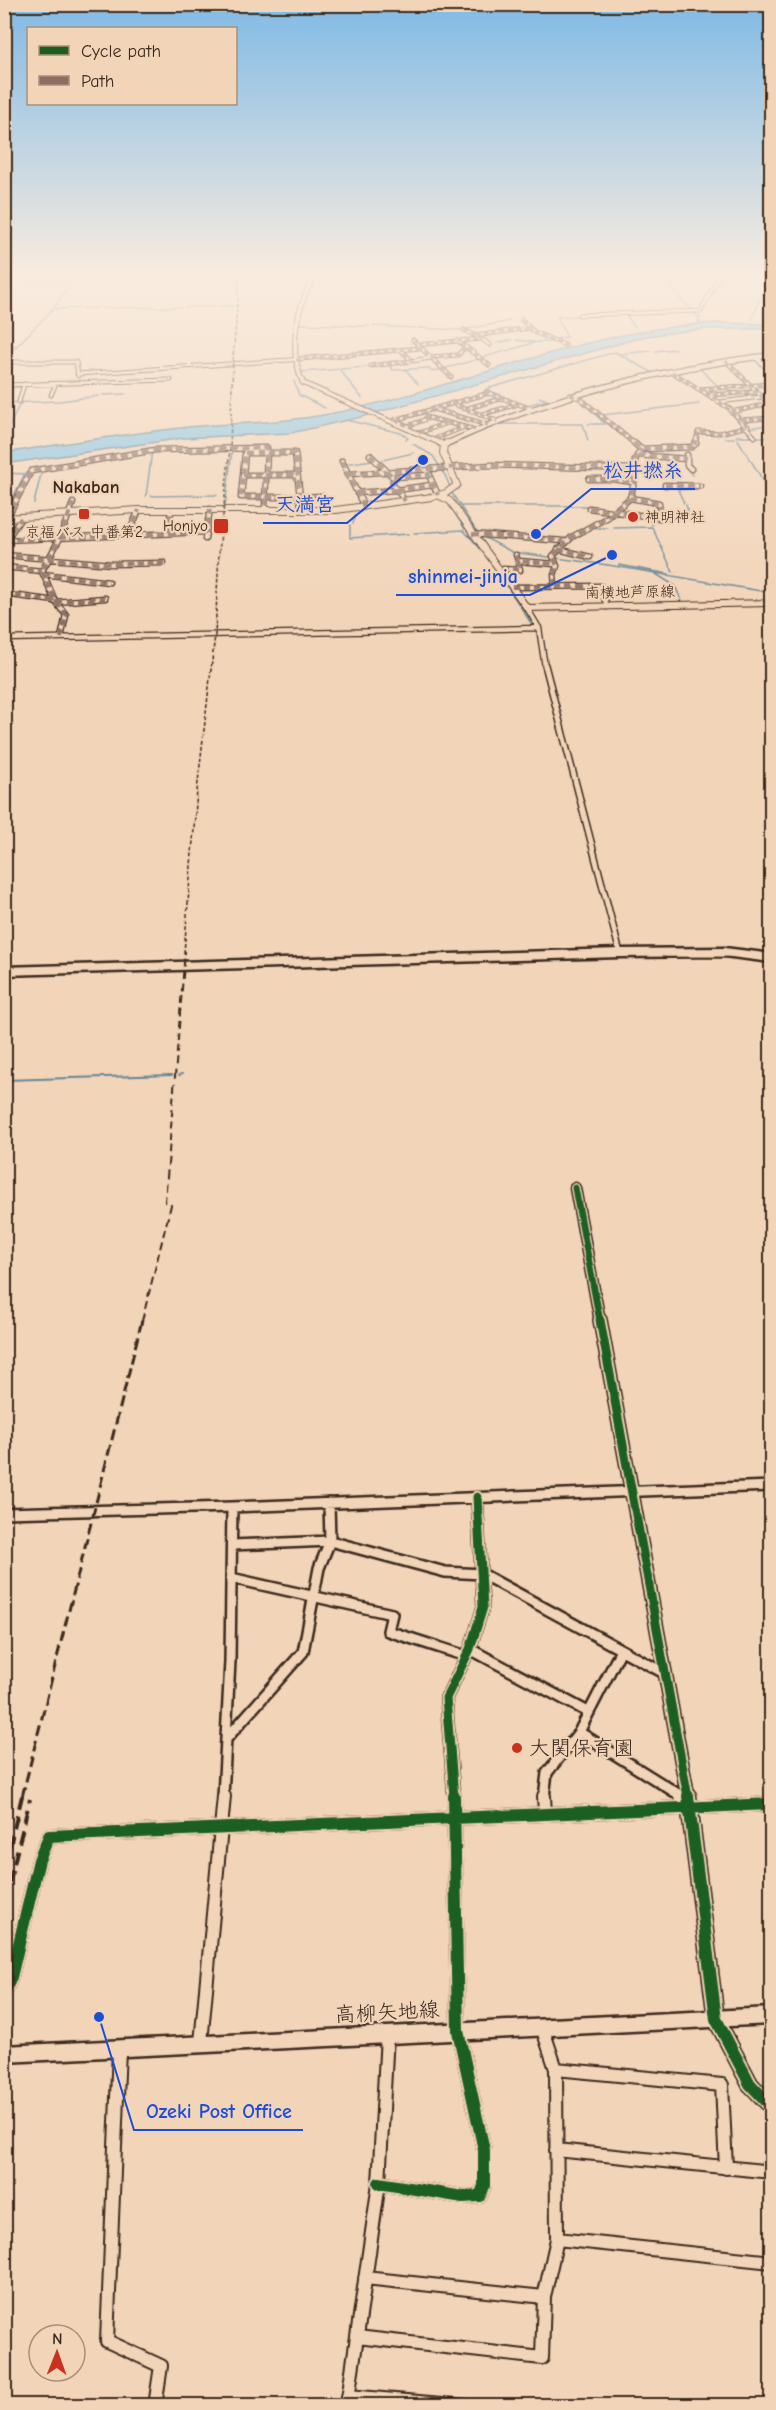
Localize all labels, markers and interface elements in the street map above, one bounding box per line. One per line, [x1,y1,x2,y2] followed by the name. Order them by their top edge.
[27,27,237,105] legend
[81,41,161,62] text: Cycle path
[81,71,114,92] text: Path
[591,451,695,489] callout: 松井撚糸
[603,459,683,482] text: 松井撚糸
[53,477,119,498] district label: Nakaban
[263,485,347,523] callout: 天満宮
[275,493,335,516] text: 天満宮
[77,507,91,521] marker: 京福バス 中番第2
[645,508,705,526] place label: 神明神社
[626,510,640,524] marker: 神明神社
[163,517,208,535] place label: Honjyo
[212,517,230,535] marker: Honjyo
[25,523,143,541] place label: 京福バス 中番第2
[396,557,530,595] callout: shinmei-jinja
[408,565,518,588] text: shinmei-jinja
[585,582,675,602] street label: 南横地芦原線
[529,1736,634,1760] place label: 大関保育園
[510,1741,524,1755] marker: 大関保育園
[334,1997,440,2027] street label: 高柳矢地線
[134,2092,303,2130] callout: Ozeki Post Office
[146,2100,292,2123] text: Ozeki Post Office
[27,2323,87,2383] north arrow
[52,2330,63,2348] text: N

